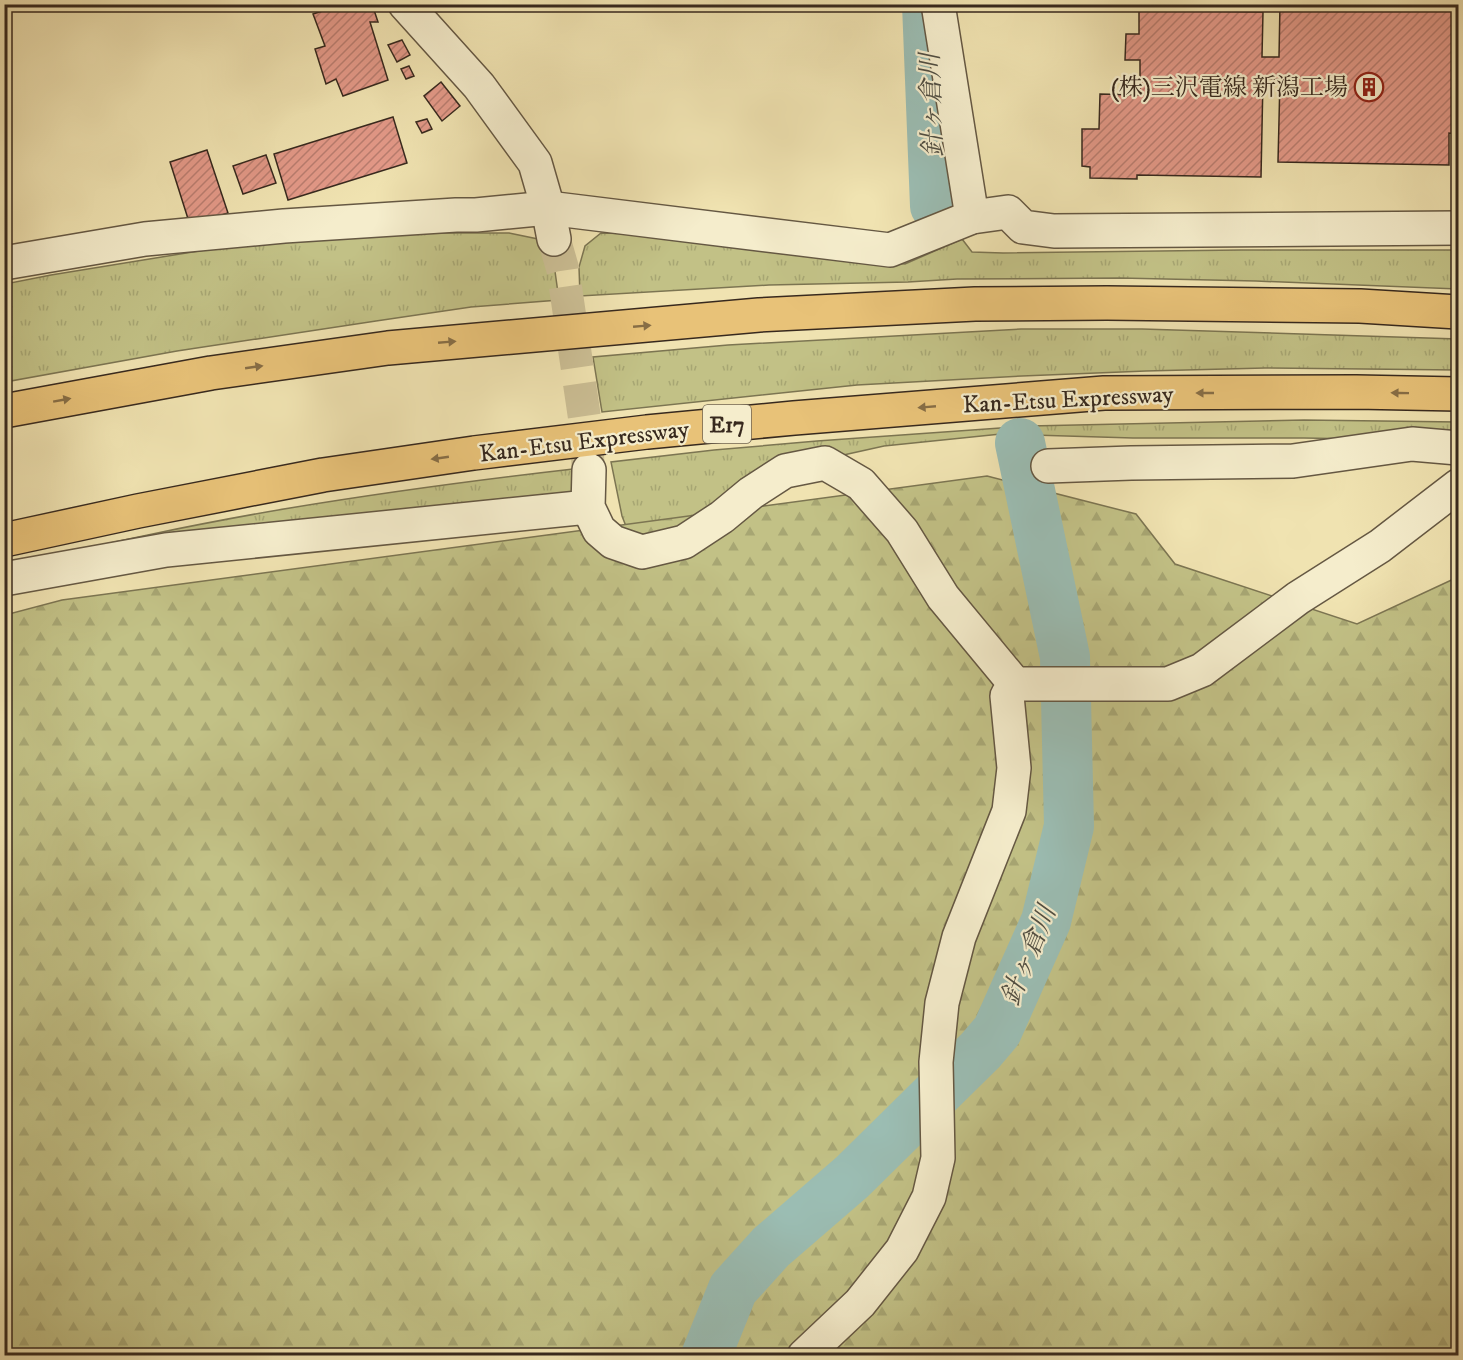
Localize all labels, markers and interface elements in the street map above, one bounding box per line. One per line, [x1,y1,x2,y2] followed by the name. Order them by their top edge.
[914,49,951,157] water label: 針ヶ倉川
[1353,71,1385,103] building icon: (株)三沢電線 新潟工場
[1111,73,1348,103] place label: (株)三沢電線 新潟工場
[632,321,651,331] one-way arrow
[438,338,457,347] one-way arrow
[245,362,264,371] one-way arrow
[962,379,1175,421] street label: Kan-Etsu Expressway
[1196,388,1215,398] one-way arrow
[1391,388,1410,398] one-way arrow
[53,395,72,404] one-way arrow
[917,402,936,412] one-way arrow
[703,405,751,443] road number: E17
[477,414,691,470] street label: Kan-Etsu Expressway
[431,454,450,463] one-way arrow
[995,898,1065,1010] water label: 針ヶ倉川

